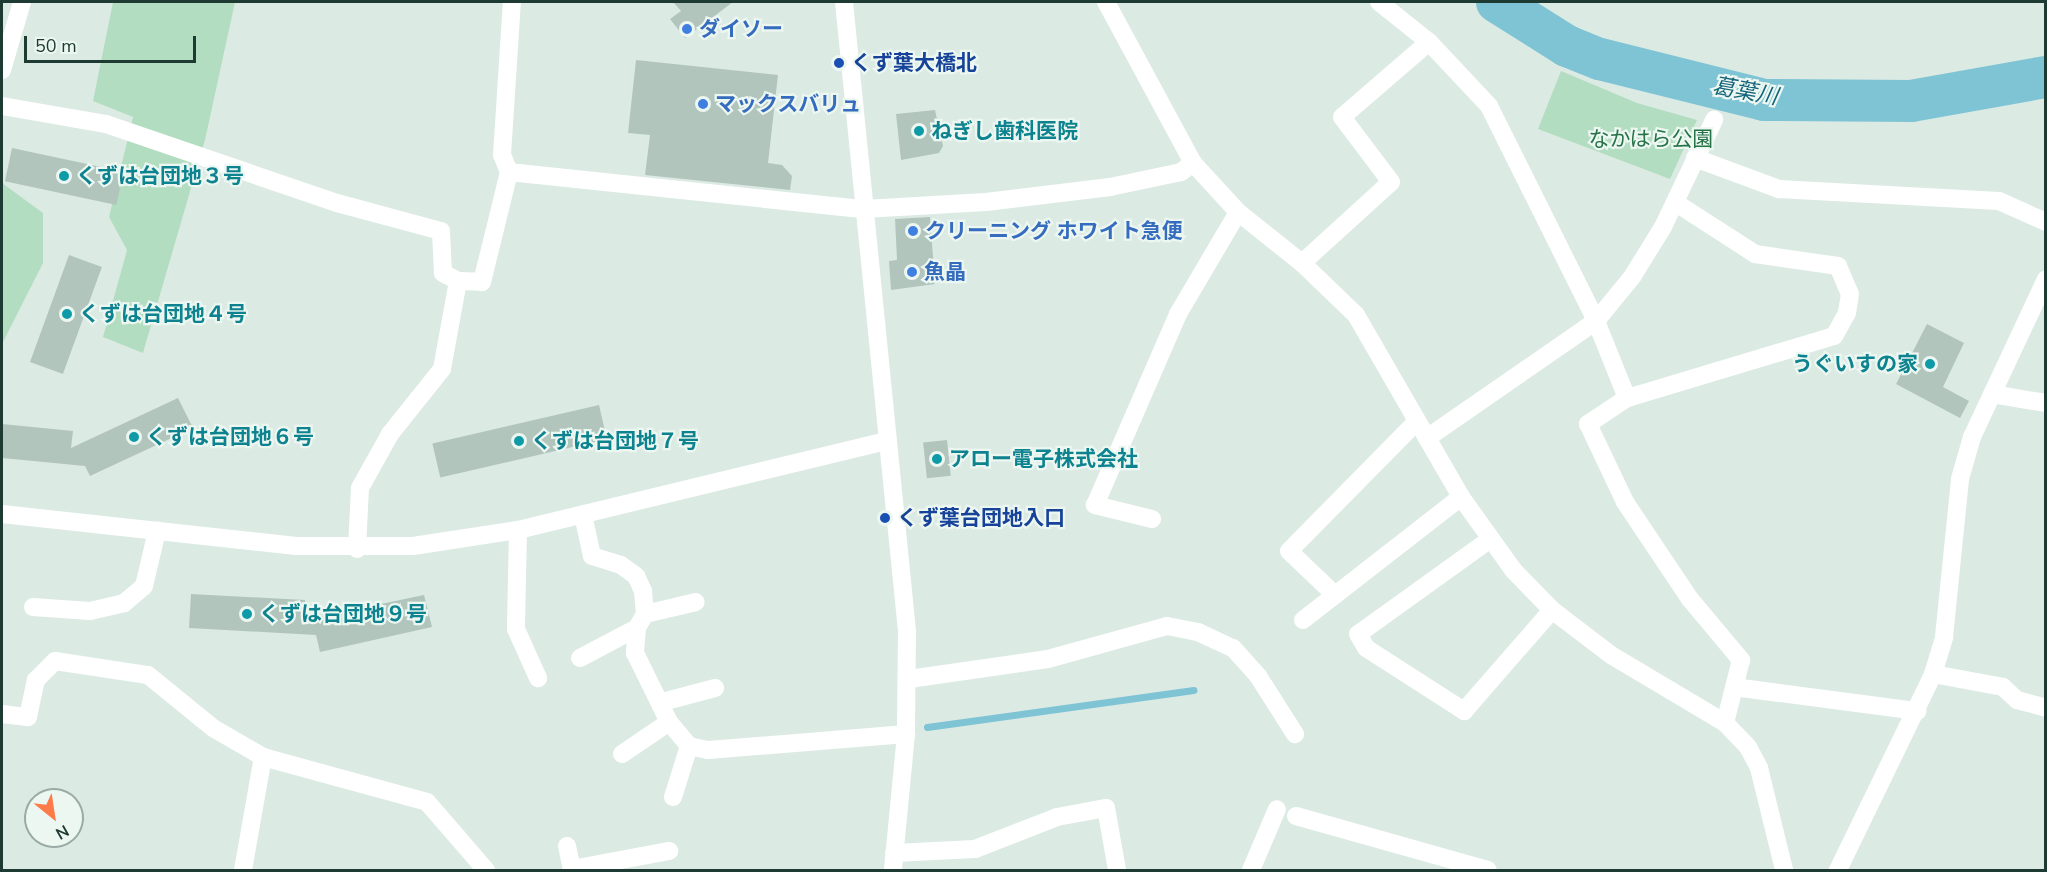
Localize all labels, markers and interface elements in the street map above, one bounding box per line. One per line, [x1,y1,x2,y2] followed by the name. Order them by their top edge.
[699,16,783,42] place label: ダイソー
[680,22,694,36] marker: ダイソー
[27,24,200,62] scale bar
[35,34,77,58] text: 50 m
[851,50,977,76] place label: くず葉大橋北
[832,56,846,70] marker: くず葉大橋北
[1710,73,1780,111] water label: 葛葉川
[715,91,862,117] place label: マックスバリュ
[696,97,710,111] marker: マックスバリュ
[931,118,1078,144] place label: ねぎし歯科医院
[912,124,926,138] marker: ねぎし歯科医院
[1588,126,1714,152] park label: なかはら公園
[76,163,244,189] place label: くずは台団地３号
[57,169,71,183] marker: くずは台団地３号
[925,218,1183,244] place label: クリーニング ホワイト急便
[906,224,920,238] marker: クリーニング ホワイト急便
[924,259,966,285] place label: 魚晶
[905,265,919,279] marker: 魚晶
[79,301,247,327] place label: くずは台団地４号
[60,307,74,321] marker: くずは台団地４号
[1792,351,1918,377] place label: うぐいすの家
[1923,357,1937,371] marker: うぐいすの家
[146,424,314,450] place label: くずは台団地６号
[531,428,699,454] place label: くずは台団地７号
[127,430,141,444] marker: くずは台団地６号
[512,434,526,448] marker: くずは台団地７号
[949,446,1138,472] place label: アロー電子株式会社
[930,452,944,466] marker: アロー電子株式会社
[897,505,1065,531] place label: くず葉台団地入口
[878,511,892,525] marker: くず葉台団地入口
[259,601,427,627] place label: くずは台団地９号
[240,607,254,621] marker: くずは台団地９号
[24,788,84,848] north arrow
[51,819,73,844] text: N

